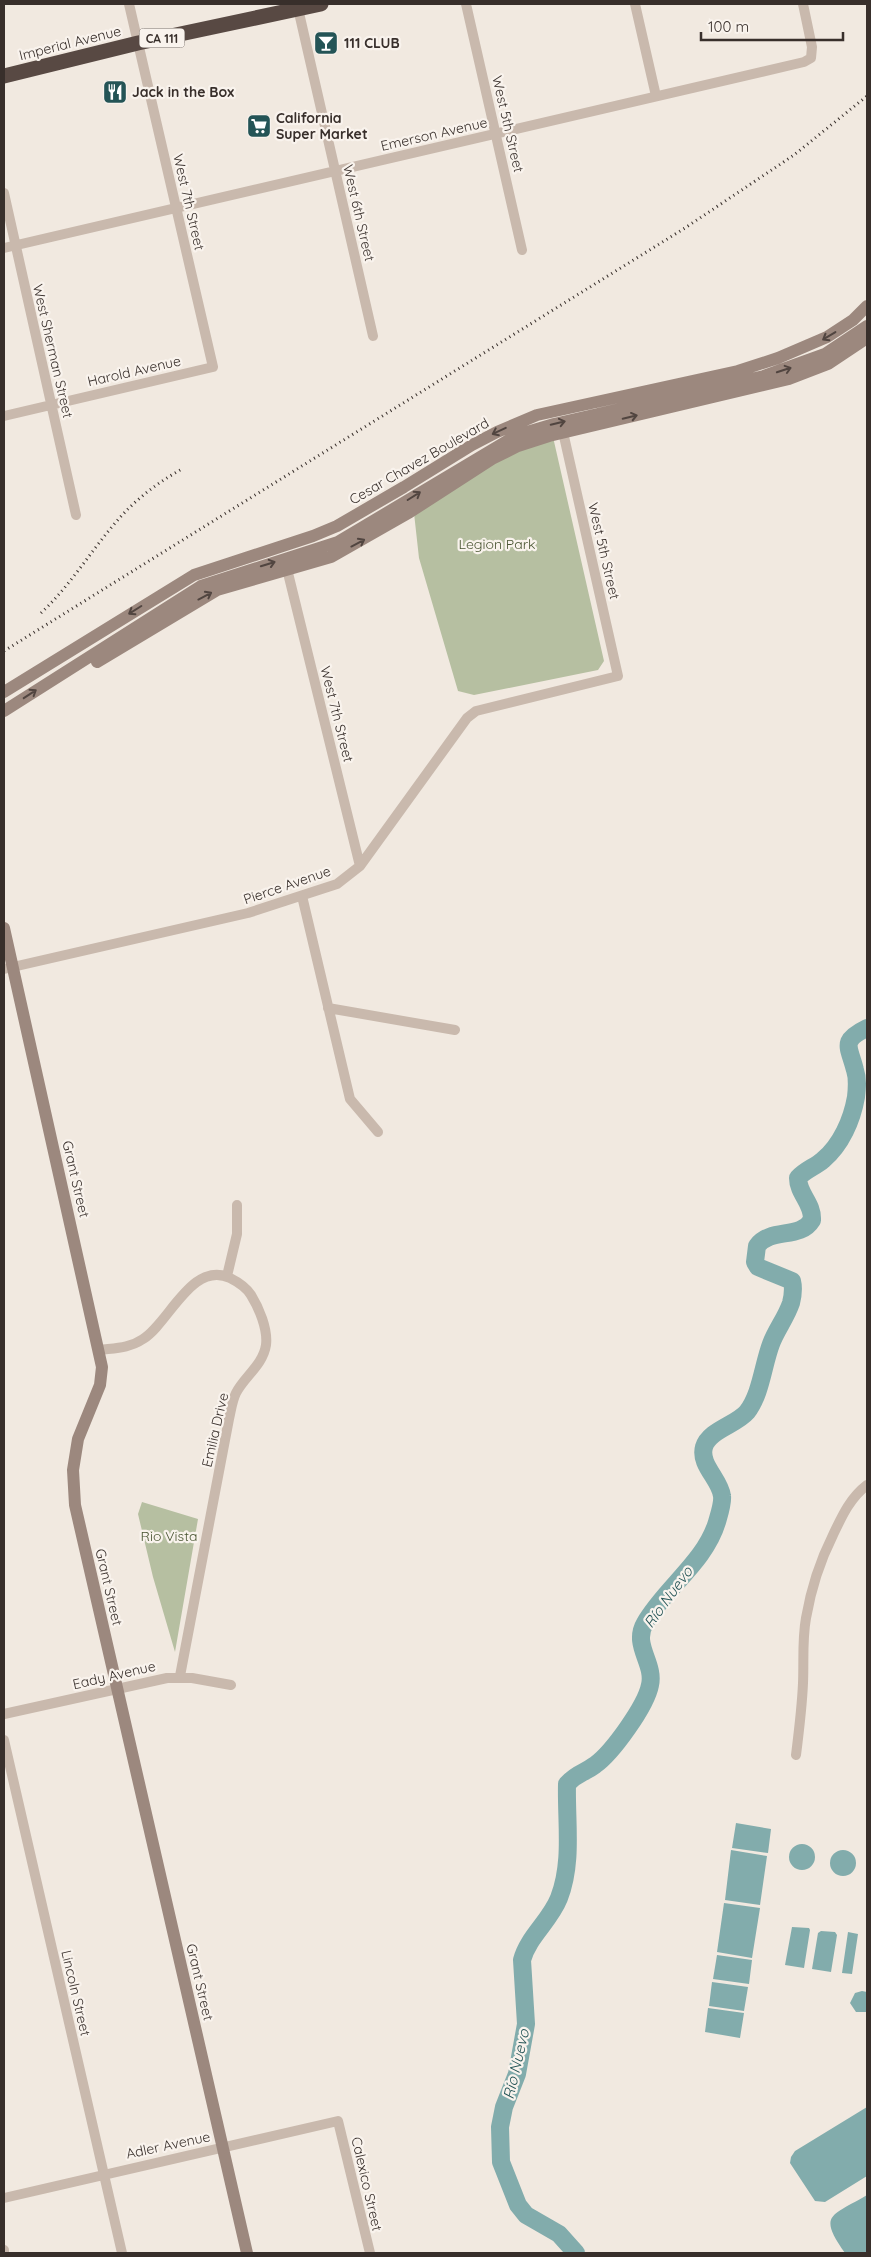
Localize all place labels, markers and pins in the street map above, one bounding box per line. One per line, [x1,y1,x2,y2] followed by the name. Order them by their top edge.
[313,30,339,56] bar icon: 111 CLUB
[344,34,400,52] place label: 111 CLUB
[102,79,128,105] restaurant icon: Jack in the Box
[132,83,234,101] place label: Jack in the Box
[276,109,368,143] place label: California Super Market
[246,113,272,139] supermarket icon: California Super Market

